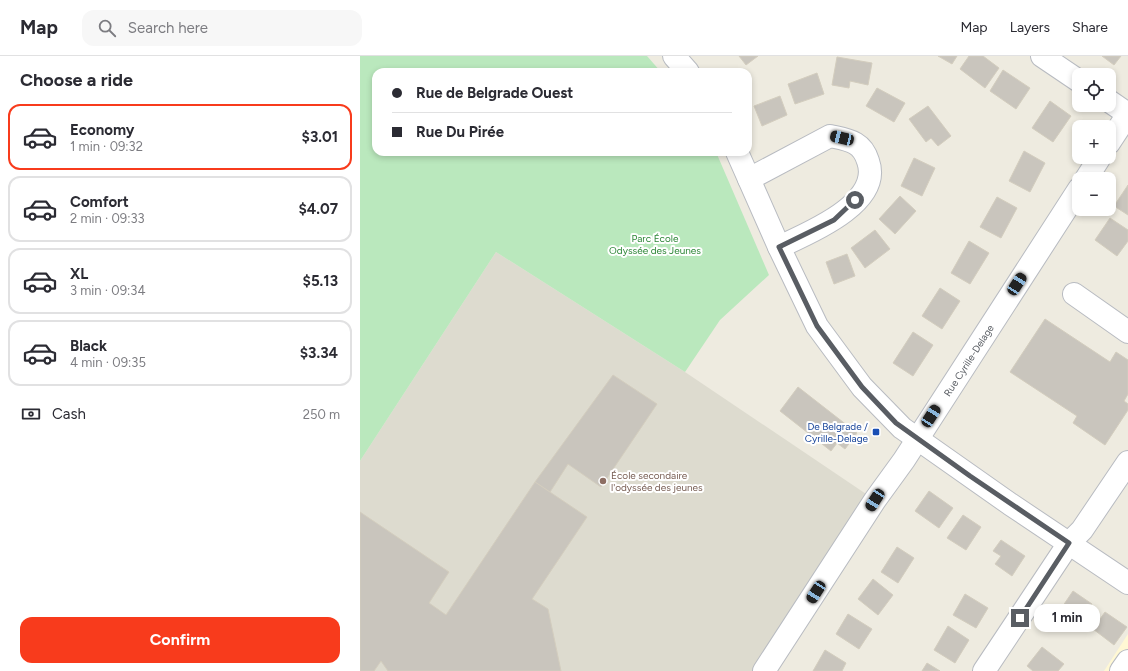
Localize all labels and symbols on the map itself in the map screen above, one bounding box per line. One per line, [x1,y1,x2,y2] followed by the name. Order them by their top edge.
[829,129,855,147] car
[846,191,864,209] route start
[609,232,701,257] park label: Parc École Odyssée des Jeunes
[1005,271,1029,297] car
[940,321,997,399] street label: Rue Cyrille-Delage
[919,403,943,429] car
[805,420,869,445] place label: De Belgrade / Cyrille-Delage
[871,427,881,437] marker: De Belgrade / Cyrille-Delage
[611,469,703,494] place label: École secondaire l'odyssée des jeunes
[598,476,608,486] marker: École secondaire l'odyssée des jeunes
[863,487,887,513] car
[804,579,828,605] car
[1034,604,1100,632] callout: 1 min
[1011,609,1029,627] route end

